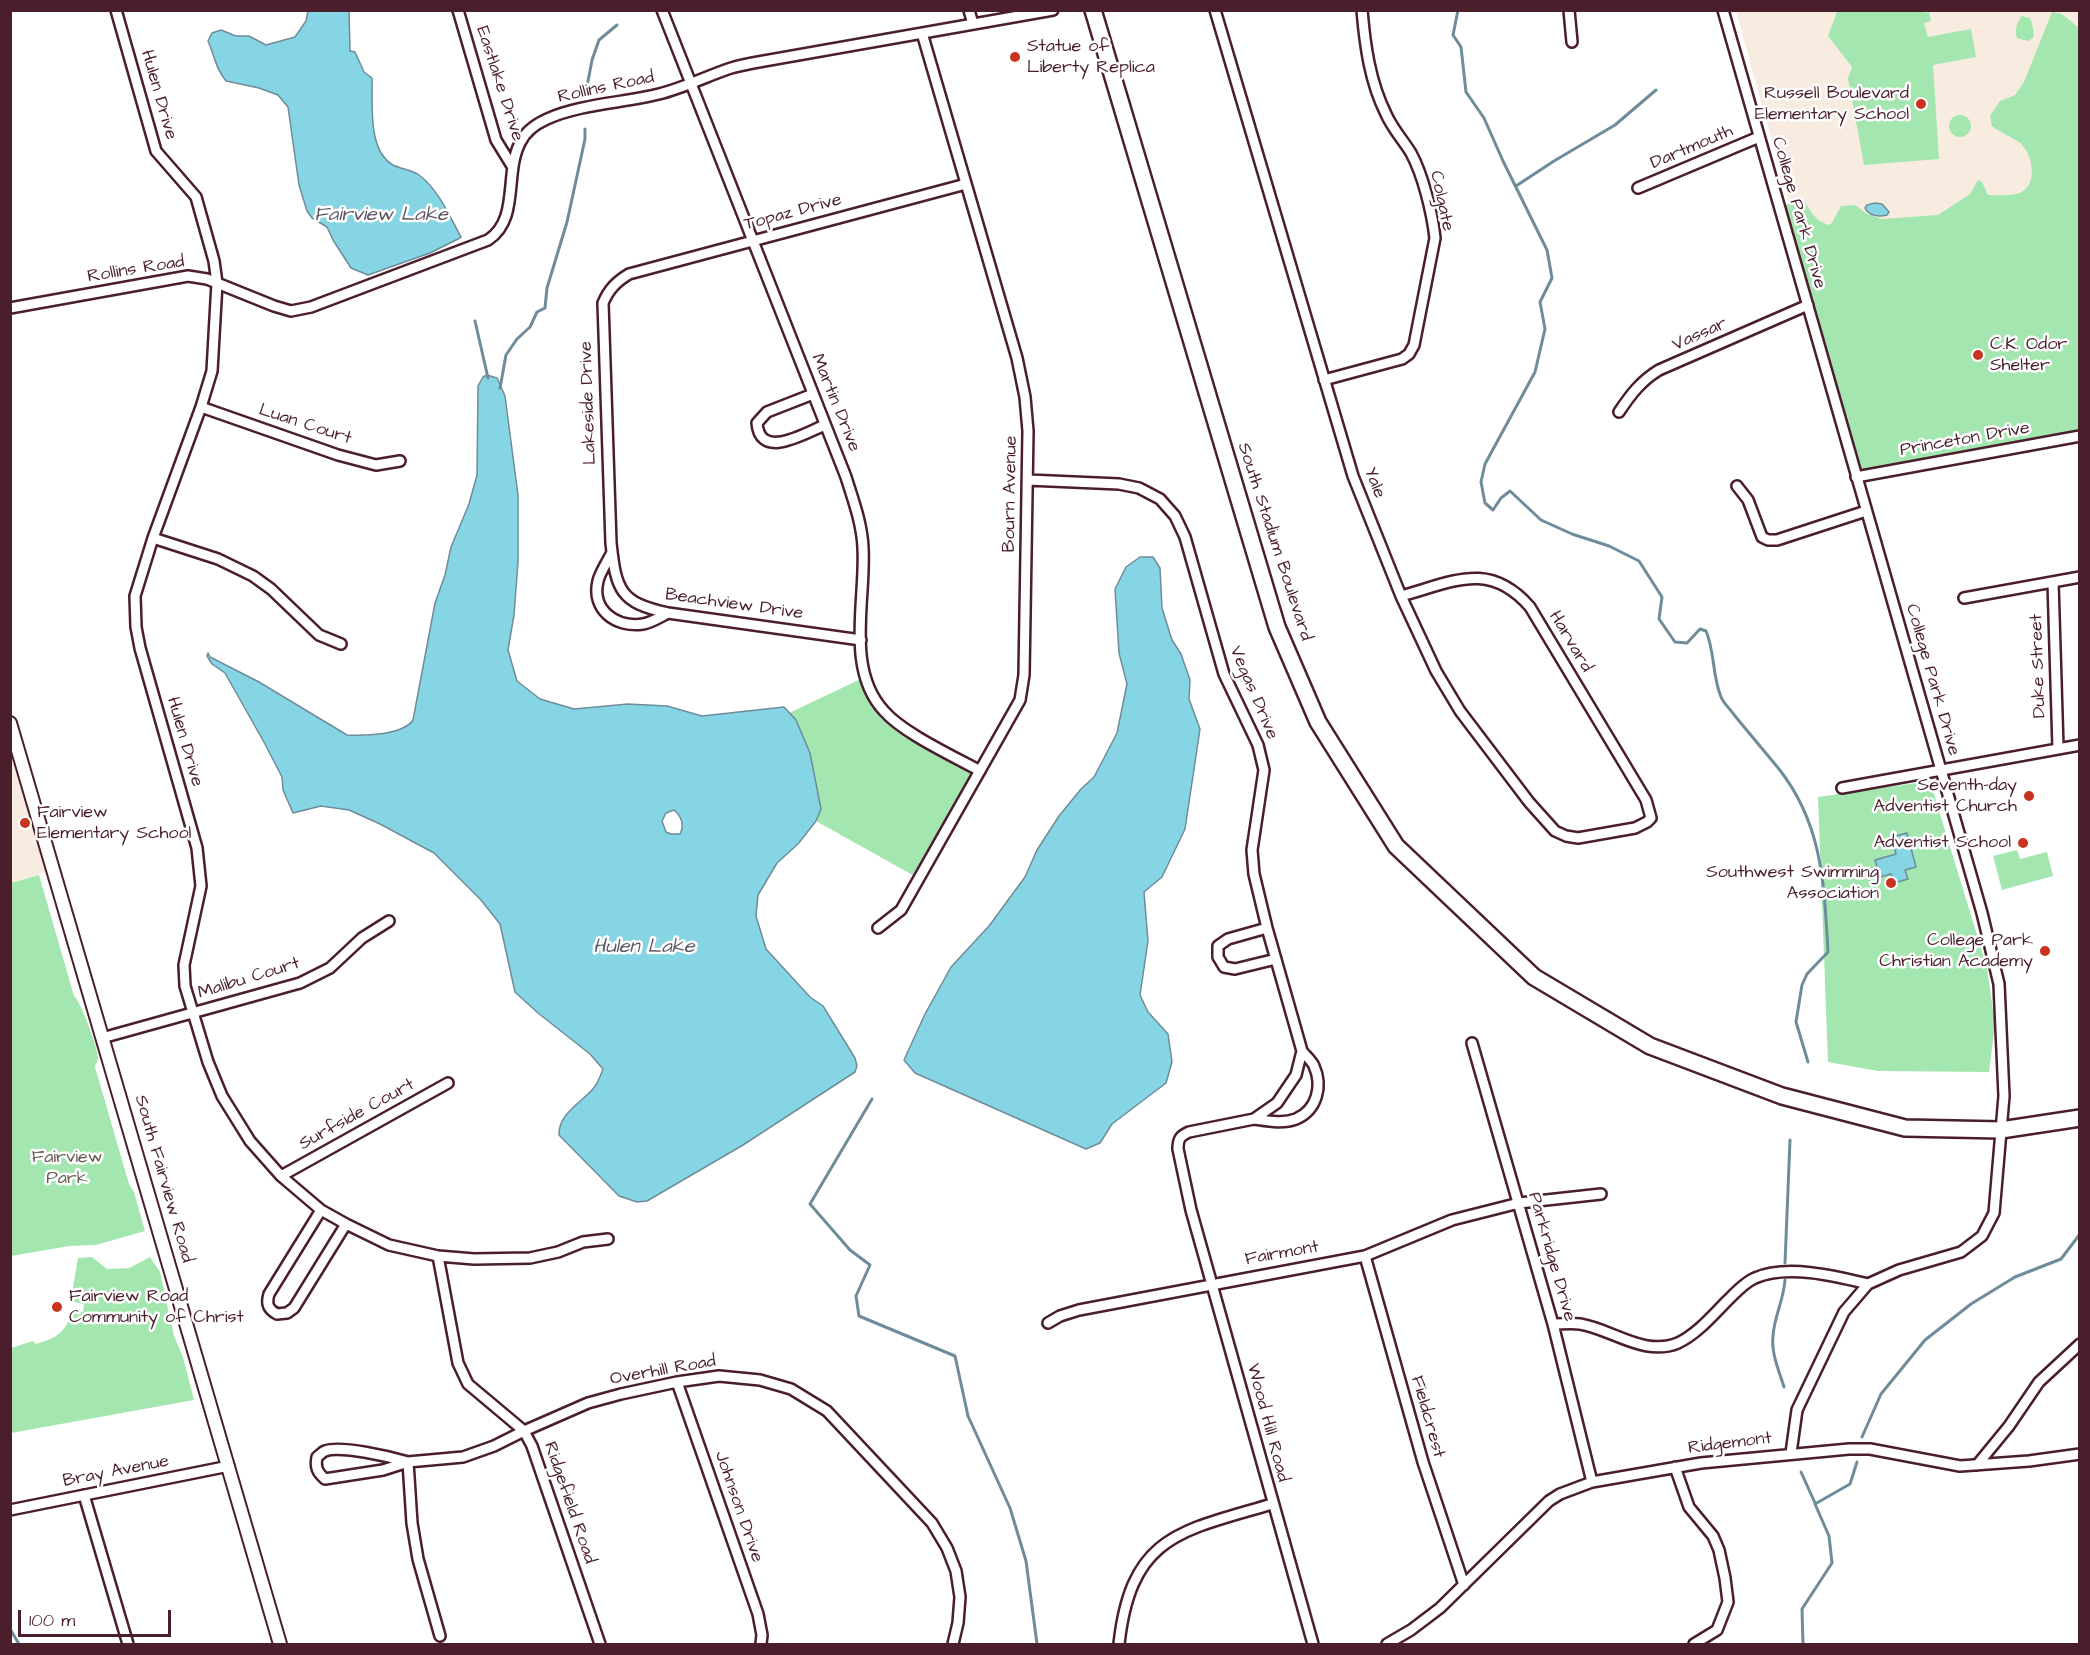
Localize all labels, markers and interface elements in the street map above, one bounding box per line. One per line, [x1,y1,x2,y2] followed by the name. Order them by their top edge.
[470,24,528,144] street label: Eastlake Drive
[1027,36,1155,78] place label: Statue of Liberty Replica
[135,48,181,142] street label: Hulen Drive
[1008,50,1022,64] marker: Statue of Liberty Replica
[556,67,656,109] street label: Rollins Road
[1755,83,1909,125] place label: Russell Boulevard Elementary School
[1914,97,1928,111] marker: Russell Boulevard Elementary School
[1648,121,1736,175] street label: Dartmouth
[1766,135,1830,291] street label: College Park Drive
[1424,169,1458,233] street label: Colgate
[742,190,844,236] street label: Topaz Drive
[314,204,448,228] water label: Fairview Lake
[86,252,186,288] street label: Rollins Road
[1669,313,1731,357] street label: Vassar
[1990,334,2067,376] place label: C.K. Odor Shelter
[576,341,602,465] street label: Lakeside Drive
[1971,348,1985,362] marker: C.K. Odor Shelter
[806,351,864,455] street label: Martin Drive
[256,400,354,450] street label: Luan Court
[1898,418,2032,462] street label: Princeton Drive
[999,435,1023,553] street label: Bourn Avenue
[1232,440,1316,644] street label: South Stadium Boulevard
[1358,464,1390,502] street label: Yale
[664,585,804,625] street label: Beachview Drive
[1900,602,1964,758] street label: College Park Drive
[1543,607,1597,677] street label: Harvard
[2026,613,2052,719] street label: Duke Street
[1224,643,1282,743] street label: Vegas Drive
[161,695,207,789] street label: Hulen Drive
[1874,775,2017,818] place label: Seventh-day Adventist Church
[2022,789,2036,803] marker: Seventh-day Adventist Church
[37,802,191,844] place label: Fairview Elementary School
[18,816,32,830] marker: Fairview Elementary School
[1874,832,2011,854] place label: Adventist School
[2016,836,2030,850] marker: Adventist School
[1706,862,1879,904] place label: Southwest Swimming Association
[1884,876,1898,890] marker: Southwest Swimming Association
[1879,930,2033,972] place label: College Park Christian Academy
[593,936,695,960] water label: Hulen Lake
[2038,944,2052,958] marker: College Park Christian Academy
[196,953,302,1005] street label: Malibu Court
[296,1074,418,1156] street label: Surfside Court
[129,1093,197,1265] street label: South Fairview Road
[32,1147,102,1190] park label: Fairview Park
[1522,1190,1580,1324] street label: Parkridge Drive
[1243,1237,1321,1271] street label: Fairmont
[69,1286,244,1328] place label: Fairview Road Community of Christ
[50,1300,64,1314] marker: Fairview Road Community of Christ
[608,1351,718,1391] street label: Overhill Road
[1241,1362,1293,1484] street label: Wood Hill Road
[1405,1373,1449,1461] street label: Fieldcrest
[1687,1428,1773,1460] street label: Ridgemont
[538,1439,600,1567] street label: Ridgefield Road
[709,1448,767,1566] street label: Johnson Drive
[61,1451,171,1493] street label: Bray Avenue
[21,1598,174,1636] scale bar
[29,1608,75,1633] text: 100 m

